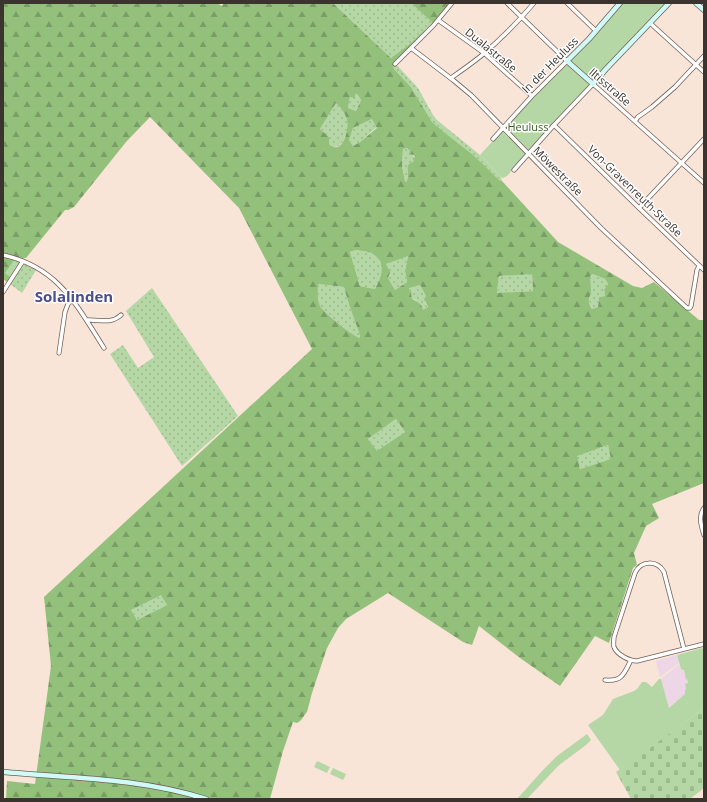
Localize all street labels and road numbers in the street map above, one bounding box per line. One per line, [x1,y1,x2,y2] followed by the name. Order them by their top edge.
[462,24,520,75] street label: Dualastraße
[518,33,581,96] street label: In der Heuluss
[586,64,634,109] street label: Iltisstraße
[585,142,686,240] street label: Von-Gravenreuth-Straße
[530,143,586,199] street label: Möwestraße

